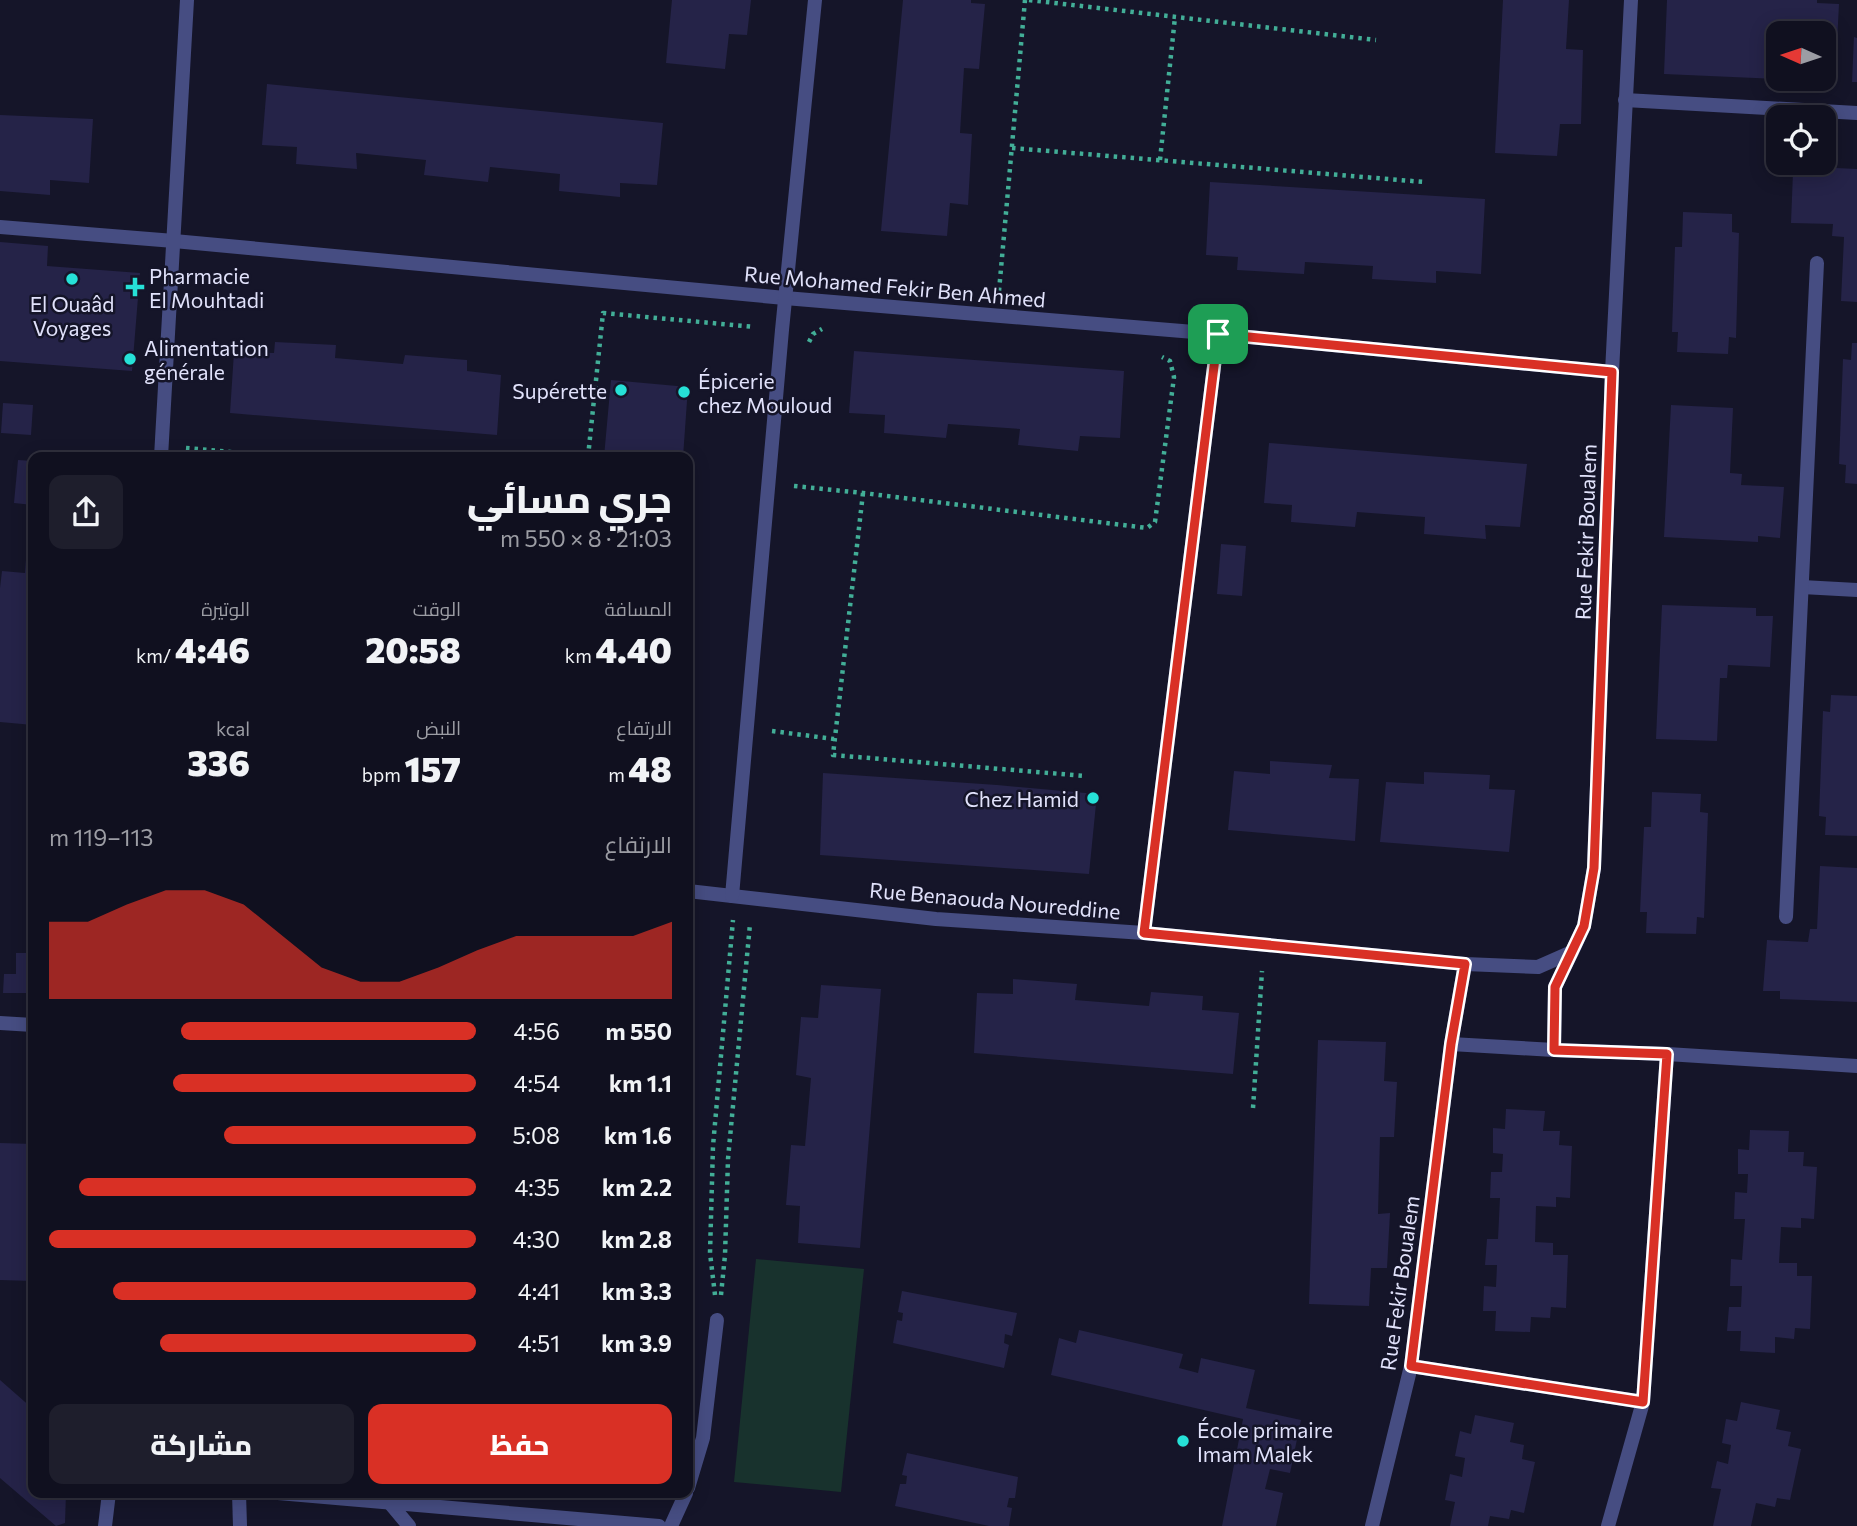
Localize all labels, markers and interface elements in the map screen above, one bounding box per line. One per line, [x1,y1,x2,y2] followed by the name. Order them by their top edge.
[1766,21,1836,91] north arrow
[1766,21,1836,175] map controls
[1766,105,1836,175] button: locate
[743,260,1047,312] street label: Rue Mohamed Fekir Ben Ahmed
[149,263,264,312] place label: Pharmacie El Mouhtadi
[64,271,80,287] marker: El Ouaâd Voyages
[127,279,143,295] marker: Pharmacie El Mouhtadi
[30,291,114,340] place label: El Ouaâd Voyages
[1188,304,1248,364] pin
[1199,315,1237,353] icon: arrive
[144,335,269,384] place label: Alimentation générale
[122,351,138,367] marker: Alimentation générale
[698,368,832,417] place label: Épicerie chez Mouloud
[512,378,607,403] place label: Supérette
[613,382,629,398] marker: Supérette
[676,384,692,400] marker: Épicerie chez Mouloud
[1569,444,1601,620] street label: Rue Fekir Boualem
[467,474,672,521] text: جري مسائي
[49,475,123,549] button: share
[500,524,672,552] text: 21:03 · 8 × 550 m
[201,597,250,620] text: الوتيرة
[413,597,461,620] text: الوقت
[604,597,672,620] text: المسافة
[175,627,250,670] text: 4:46
[365,627,461,670] text: 20:58
[595,627,672,670] text: 4.40
[136,644,175,667] text: /km
[565,644,595,667] text: km
[416,716,461,739] text: النبض
[616,716,672,739] text: الارتفاع
[216,717,250,740] text: kcal
[187,740,250,783] text: 336
[404,746,461,789] text: 157
[628,746,672,789] text: 48
[362,763,404,786] text: bpm
[608,763,628,786] text: m
[964,786,1079,811] place label: Chez Hamid
[1085,790,1101,806] marker: Chez Hamid
[49,823,153,851] text: 113–119 m
[605,830,672,858] text: الارتفاع
[868,877,1122,923] street label: Rue Benaouda Noureddine
[514,1017,560,1045] text: 4:56
[605,1017,672,1045] text: 550 m
[514,1069,560,1097] text: 4:54
[609,1069,672,1097] text: 1.1 km
[512,1121,560,1149] text: 5:08
[604,1121,672,1149] text: 1.6 km
[514,1173,560,1201] text: 4:35
[602,1173,672,1201] text: 2.2 km
[1374,1194,1424,1372] street label: Rue Fekir Boualem
[513,1225,560,1253] text: 4:30
[601,1225,672,1253] text: 2.8 km
[518,1277,560,1305] text: 4:41
[602,1277,672,1305] text: 3.3 km
[518,1329,560,1357] text: 4:51
[601,1329,672,1357] text: 3.9 km
[49,1404,354,1484] button: مشاركة
[368,1404,672,1484] button: حفظ
[1197,1417,1333,1466] place label: École primaire Imam Malek
[1175,1433,1191,1449] marker: École primaire Imam Malek

